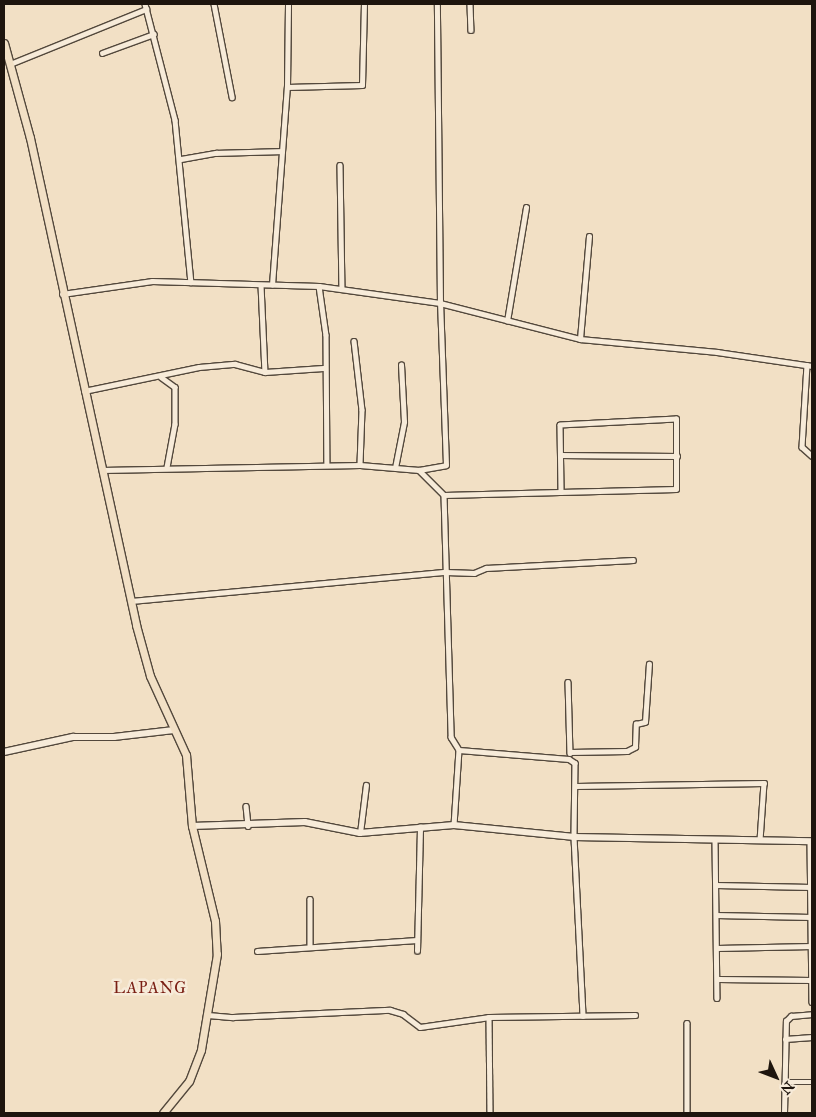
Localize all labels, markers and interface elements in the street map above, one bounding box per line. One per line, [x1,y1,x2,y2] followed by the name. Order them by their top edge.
[112,978,188,998] district label: LAPANG
[751,1052,801,1102] north arrow
[777,1077,798,1098] text: N

